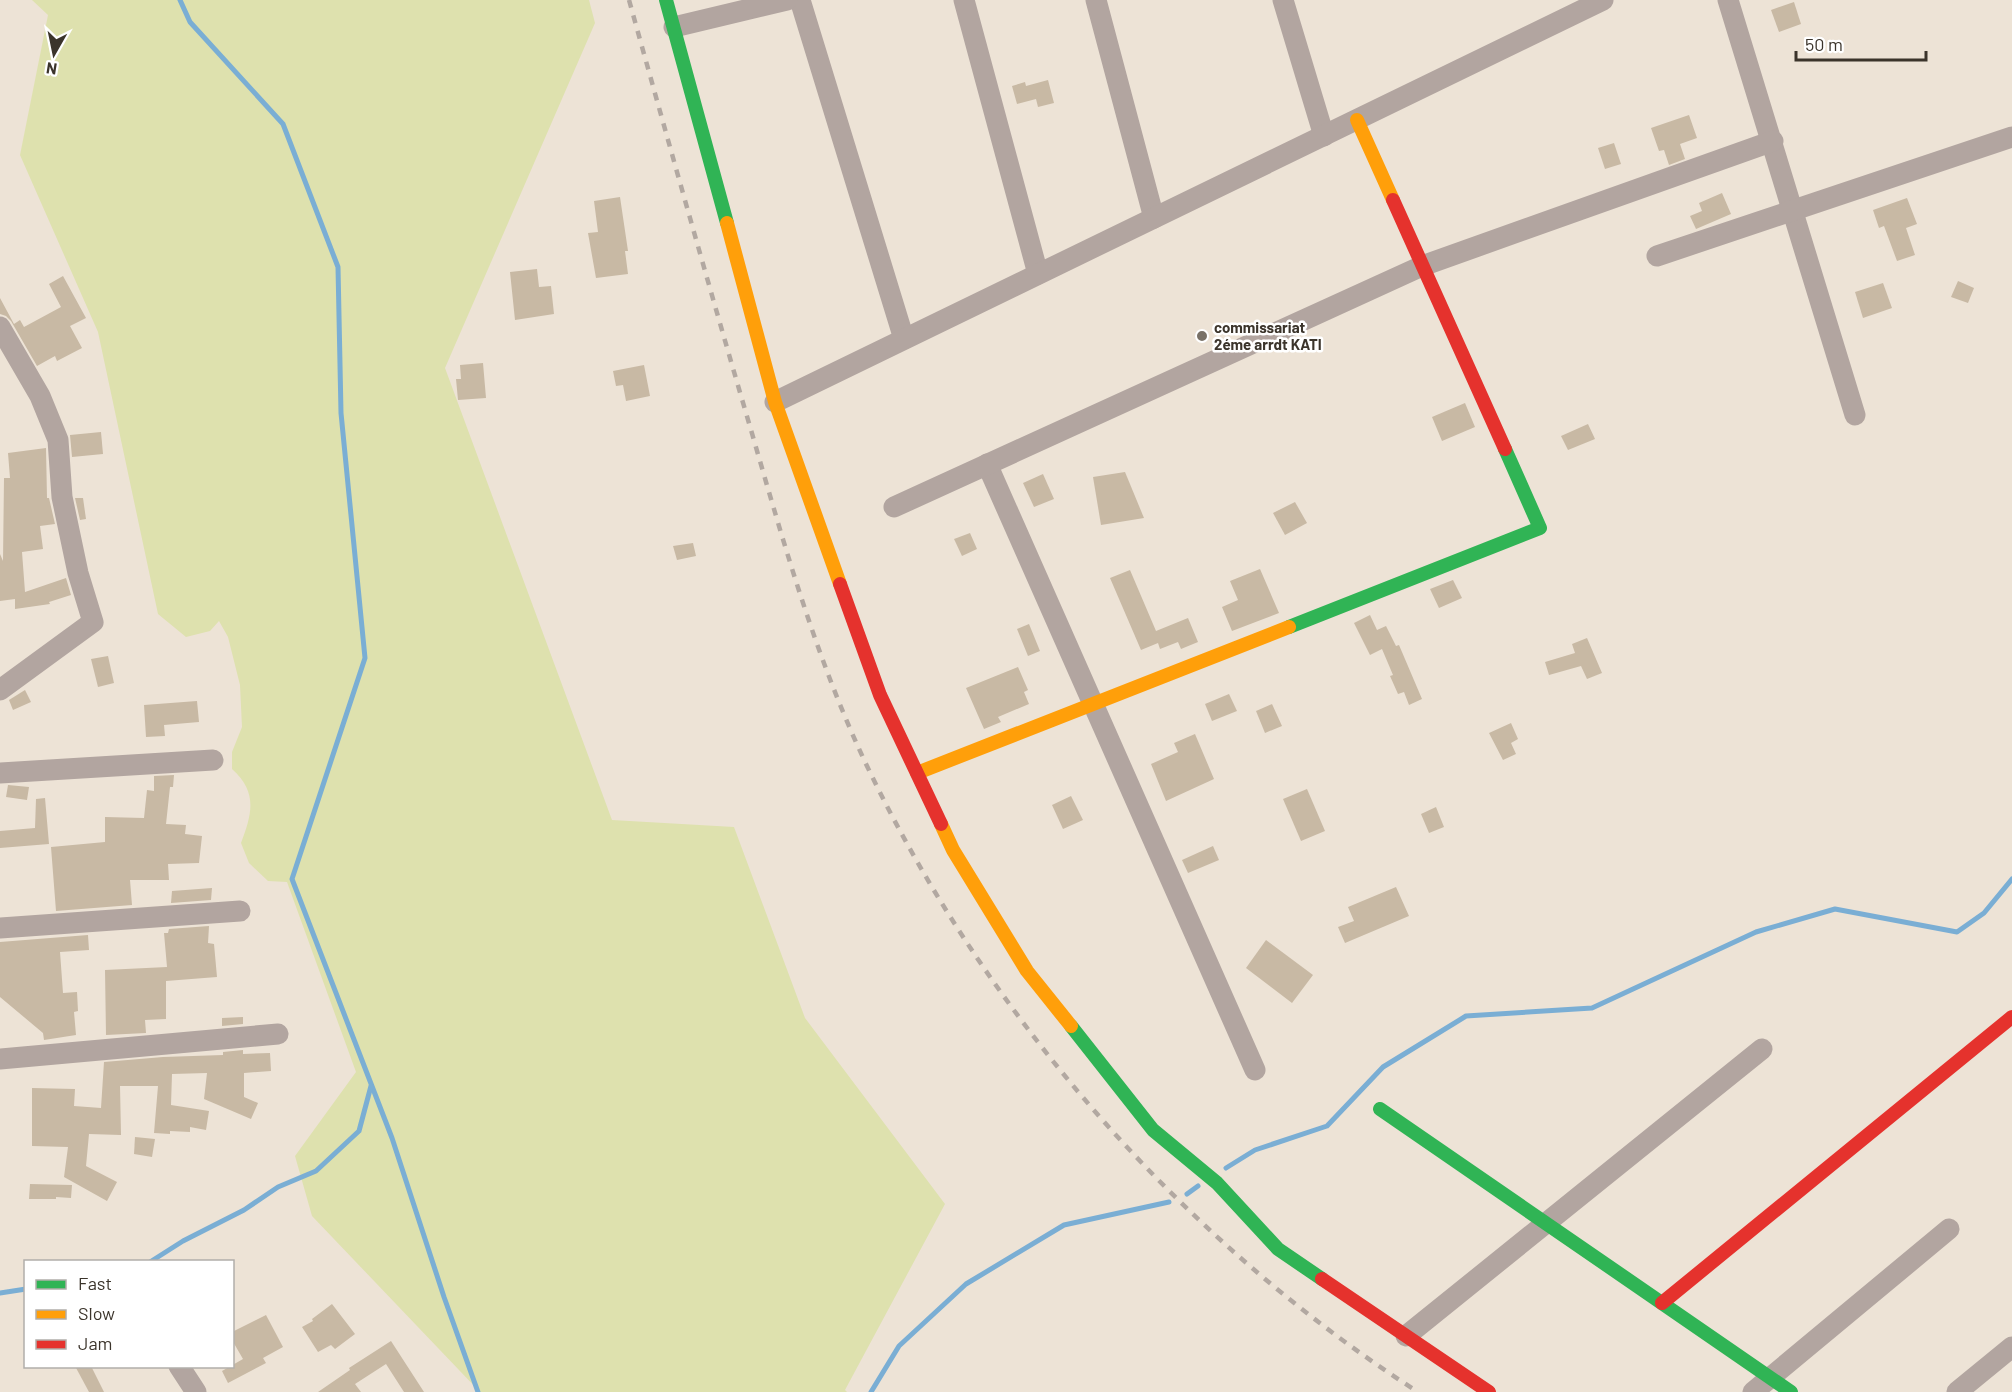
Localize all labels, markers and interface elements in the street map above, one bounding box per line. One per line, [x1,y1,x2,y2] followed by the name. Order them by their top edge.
[24,24,84,84] north arrow
[1796,24,1926,62] scale bar
[1805,33,1843,55] text: 50 m
[45,59,58,80] text: N
[1214,318,1322,353] place label: commissariat 2éme arrdt KATI
[1195,329,1209,343] marker: commissariat 2éme arrdt KATI
[24,1260,234,1368] legend
[78,1272,112,1294] text: Fast
[78,1302,115,1324] text: Slow
[78,1332,112,1354] text: Jam

